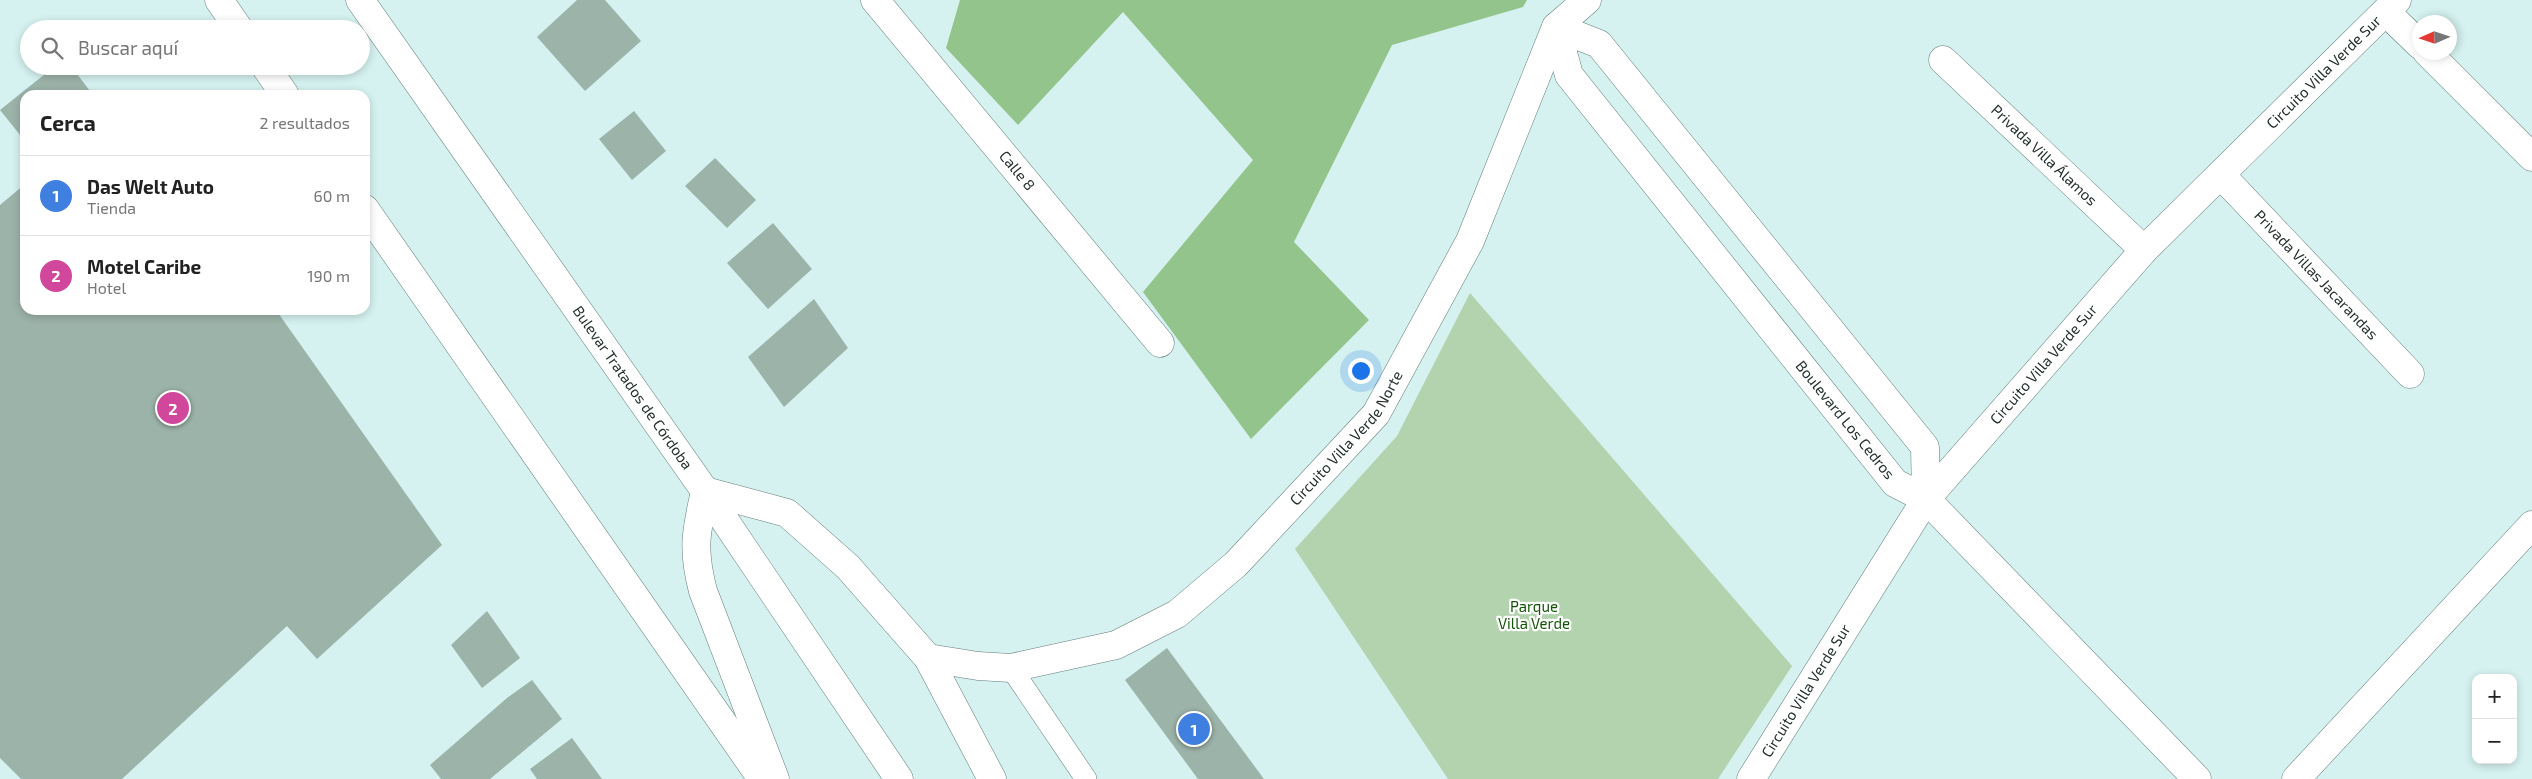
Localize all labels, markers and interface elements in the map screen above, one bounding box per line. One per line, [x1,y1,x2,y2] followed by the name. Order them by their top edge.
[2262,11,2384,132] street label: Circuito Villa Verde Sur
[2412,15,2457,60] north arrow
[20,20,370,75] search box
[38,34,66,62] icon: search
[78,36,178,59] text: Buscar aquí
[1988,100,2101,209] street label: Privada Villa Álamos
[40,110,96,135] text: Cerca
[259,113,350,132] text: 2 resultados
[996,147,1039,194] street label: Calle 8
[87,175,214,198] text: Das Welt Auto
[53,186,59,205] text: 1
[314,186,350,205] text: 60 m
[87,198,136,217] text: Tienda
[2251,206,2382,343] street label: Privada Villas Jacarandas
[87,255,201,278] text: Motel Caribe
[51,266,61,285] text: 2
[307,266,350,285] text: 190 m
[87,278,126,297] text: Hotel
[1986,300,2100,428] street label: Circuito Villa Verde Sur
[570,302,697,473] street label: Bulevar Tratados de Córdoba
[1793,357,1899,482] street label: Boulevard Los Cedros
[1348,358,1374,384] your location
[1286,367,1406,509] street label: Circuito Villa Verde Norte
[157,389,189,427] pin: 2
[1498,597,1570,632] park label: Parque Villa Verde
[1757,620,1854,760] street label: Circuito Villa Verde Sur
[2472,674,2517,764] map controls
[2472,674,2517,719] button: +
[1178,710,1210,748] pin: 1
[2472,719,2517,764] button: −

